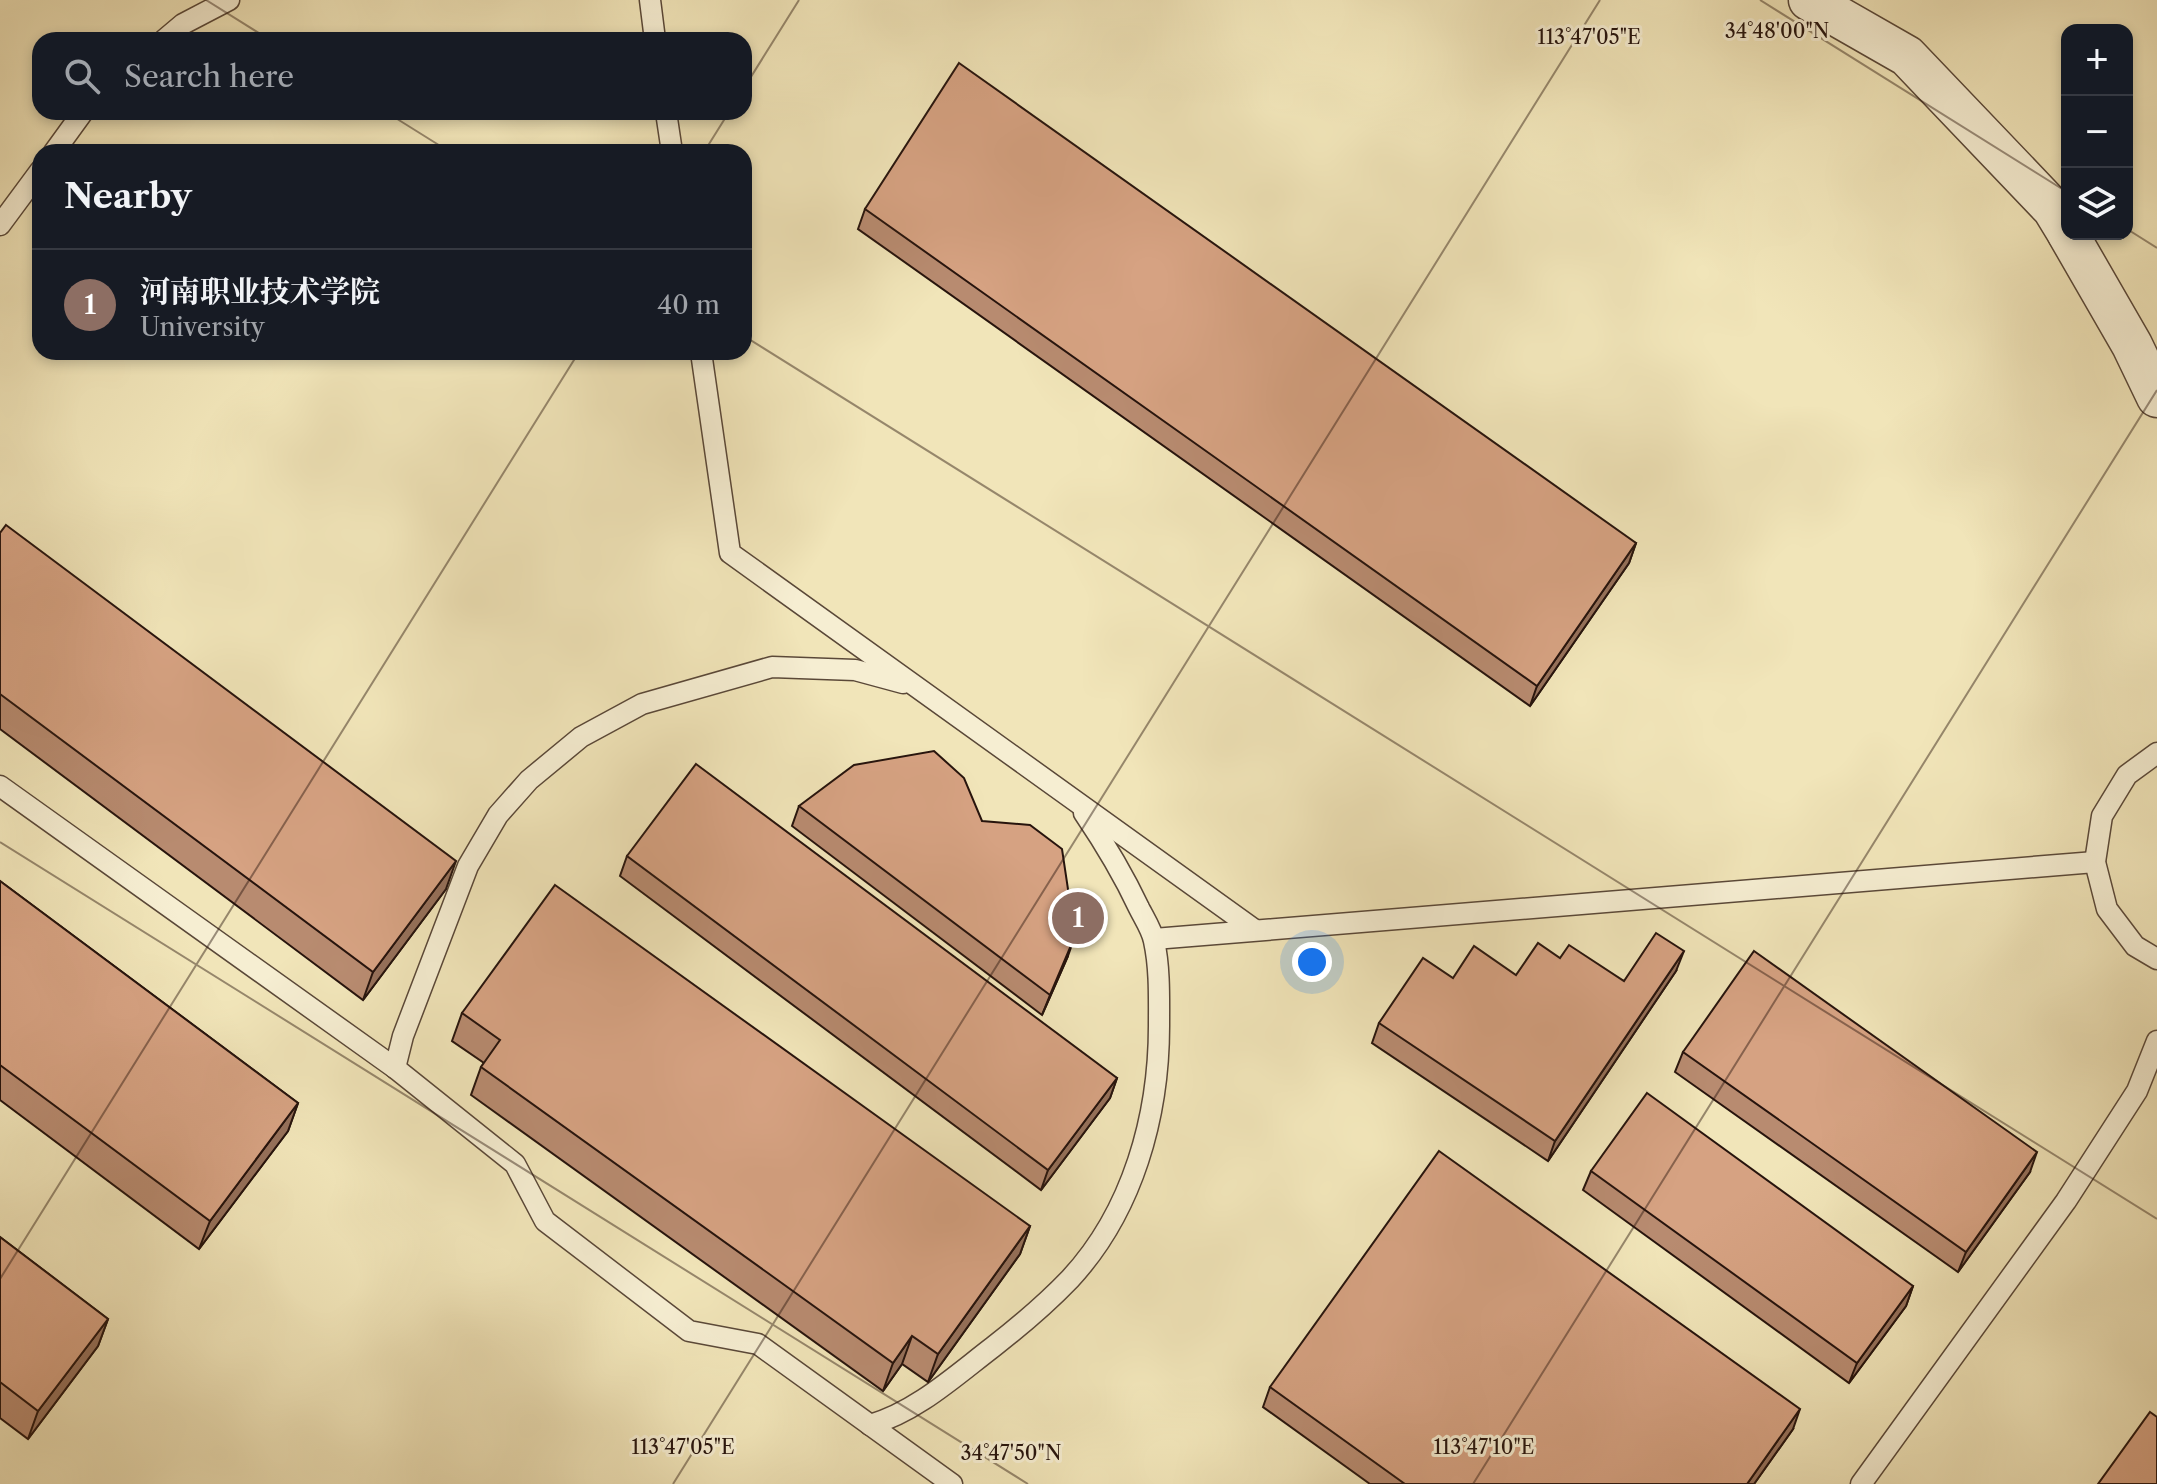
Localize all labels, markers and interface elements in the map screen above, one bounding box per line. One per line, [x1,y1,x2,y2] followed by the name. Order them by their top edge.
[1725,19,1829,43] text: 34°48'00"N
[2061,24,2133,240] map controls
[2061,24,2133,96] button: +
[1537,25,1641,49] text: 113°47'05"E
[32,32,752,120] search box
[60,54,104,98] icon: search
[124,58,294,95] text: Search here
[2061,96,2133,168] button: −
[2061,168,2133,240] button: layers
[64,175,192,217] text: Nearby
[140,273,380,310] text: 河南职业技术学院
[84,289,96,321] text: 1
[657,289,720,321] text: 40 m
[140,311,265,343] text: University
[1052,888,1104,948] pin: 1
[1292,942,1332,982] your location
[631,1435,735,1459] text: 113°47'05"E
[1433,1435,1535,1459] text: 113°47'10"E
[961,1441,1061,1465] text: 34°47'50"N

